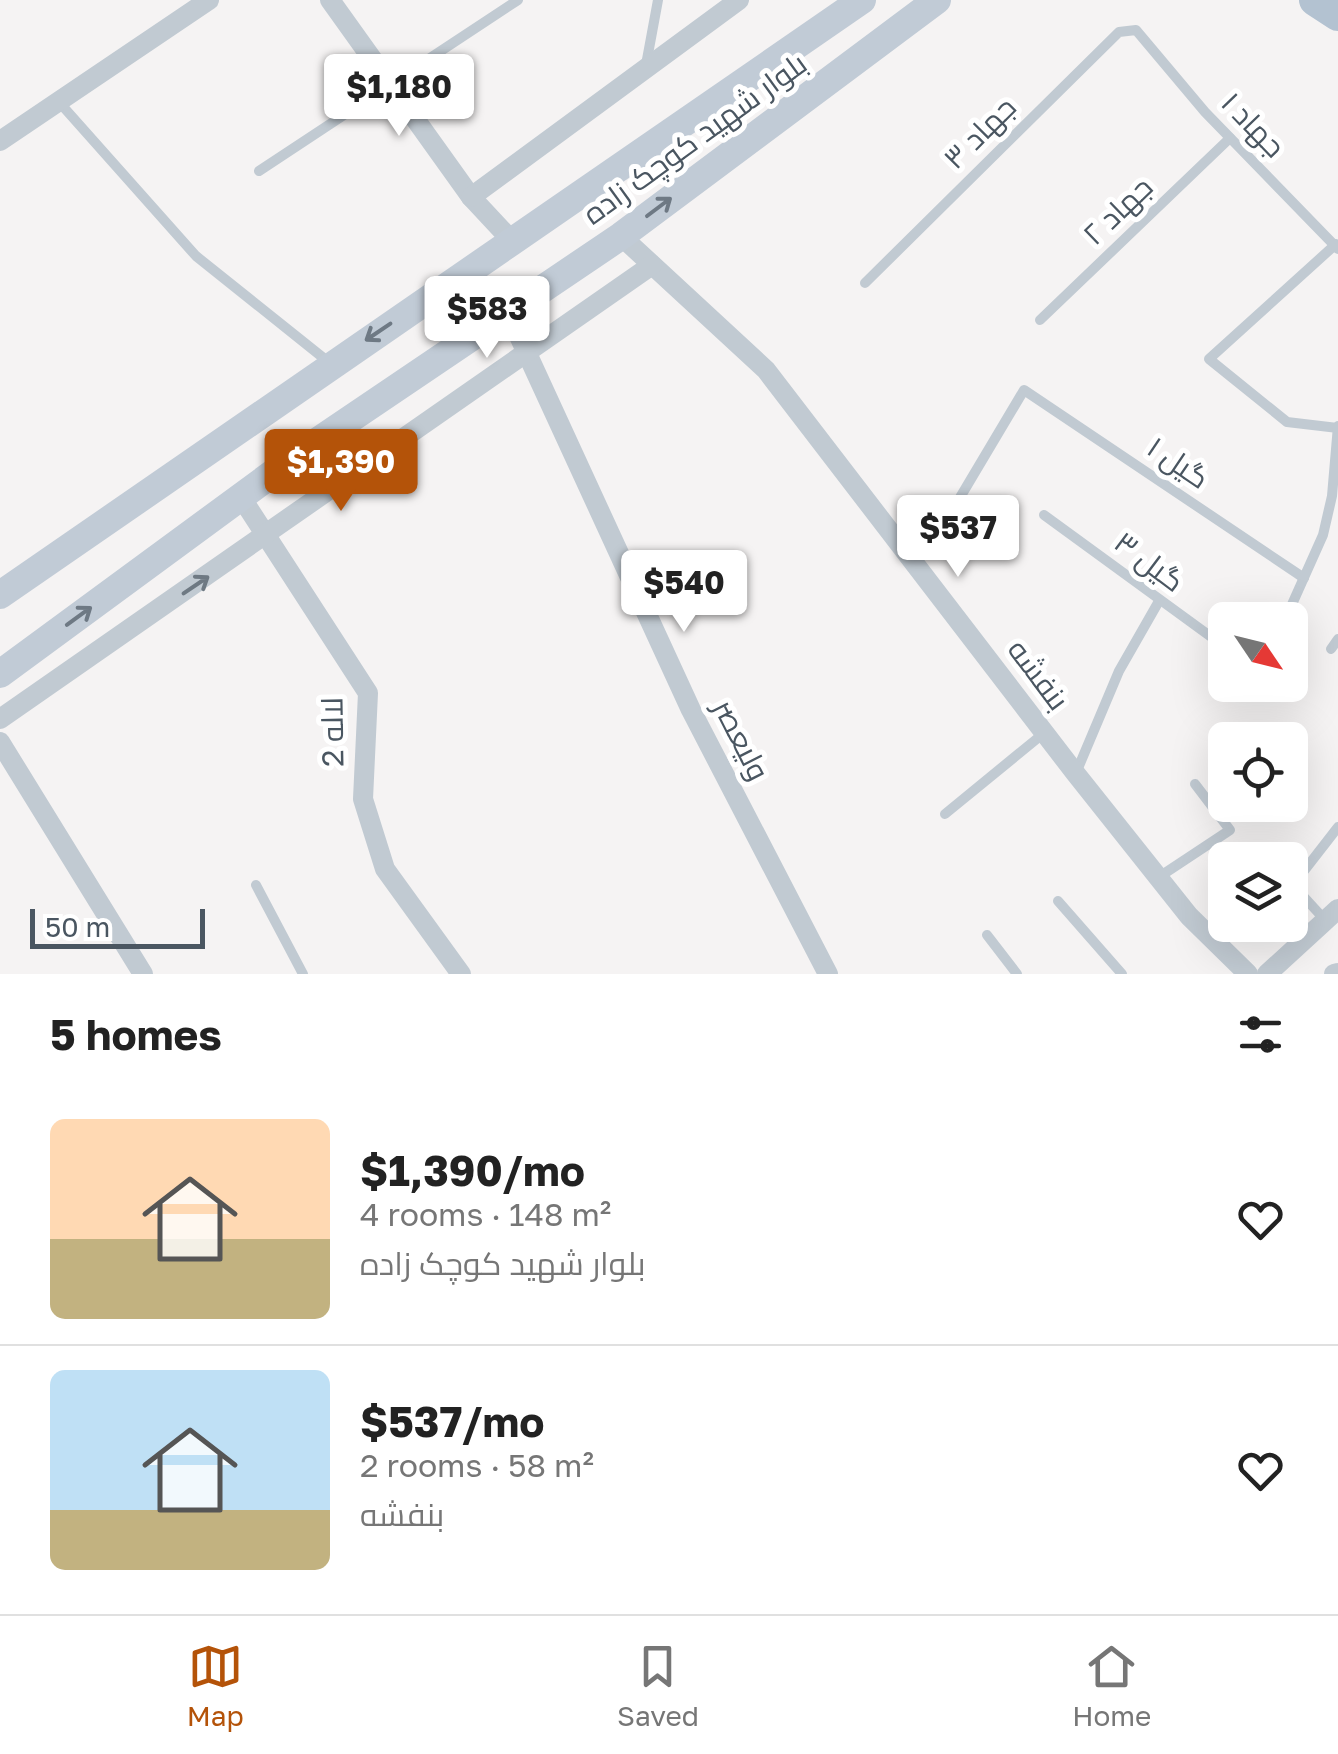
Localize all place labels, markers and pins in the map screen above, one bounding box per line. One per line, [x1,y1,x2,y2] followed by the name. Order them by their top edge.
[318,54,480,139] pin: $1,180
[428,276,546,361] pin: $583
[260,429,422,514] pin: $1,390
[899,495,1017,580] pin: $537
[625,550,743,635] pin: $540

